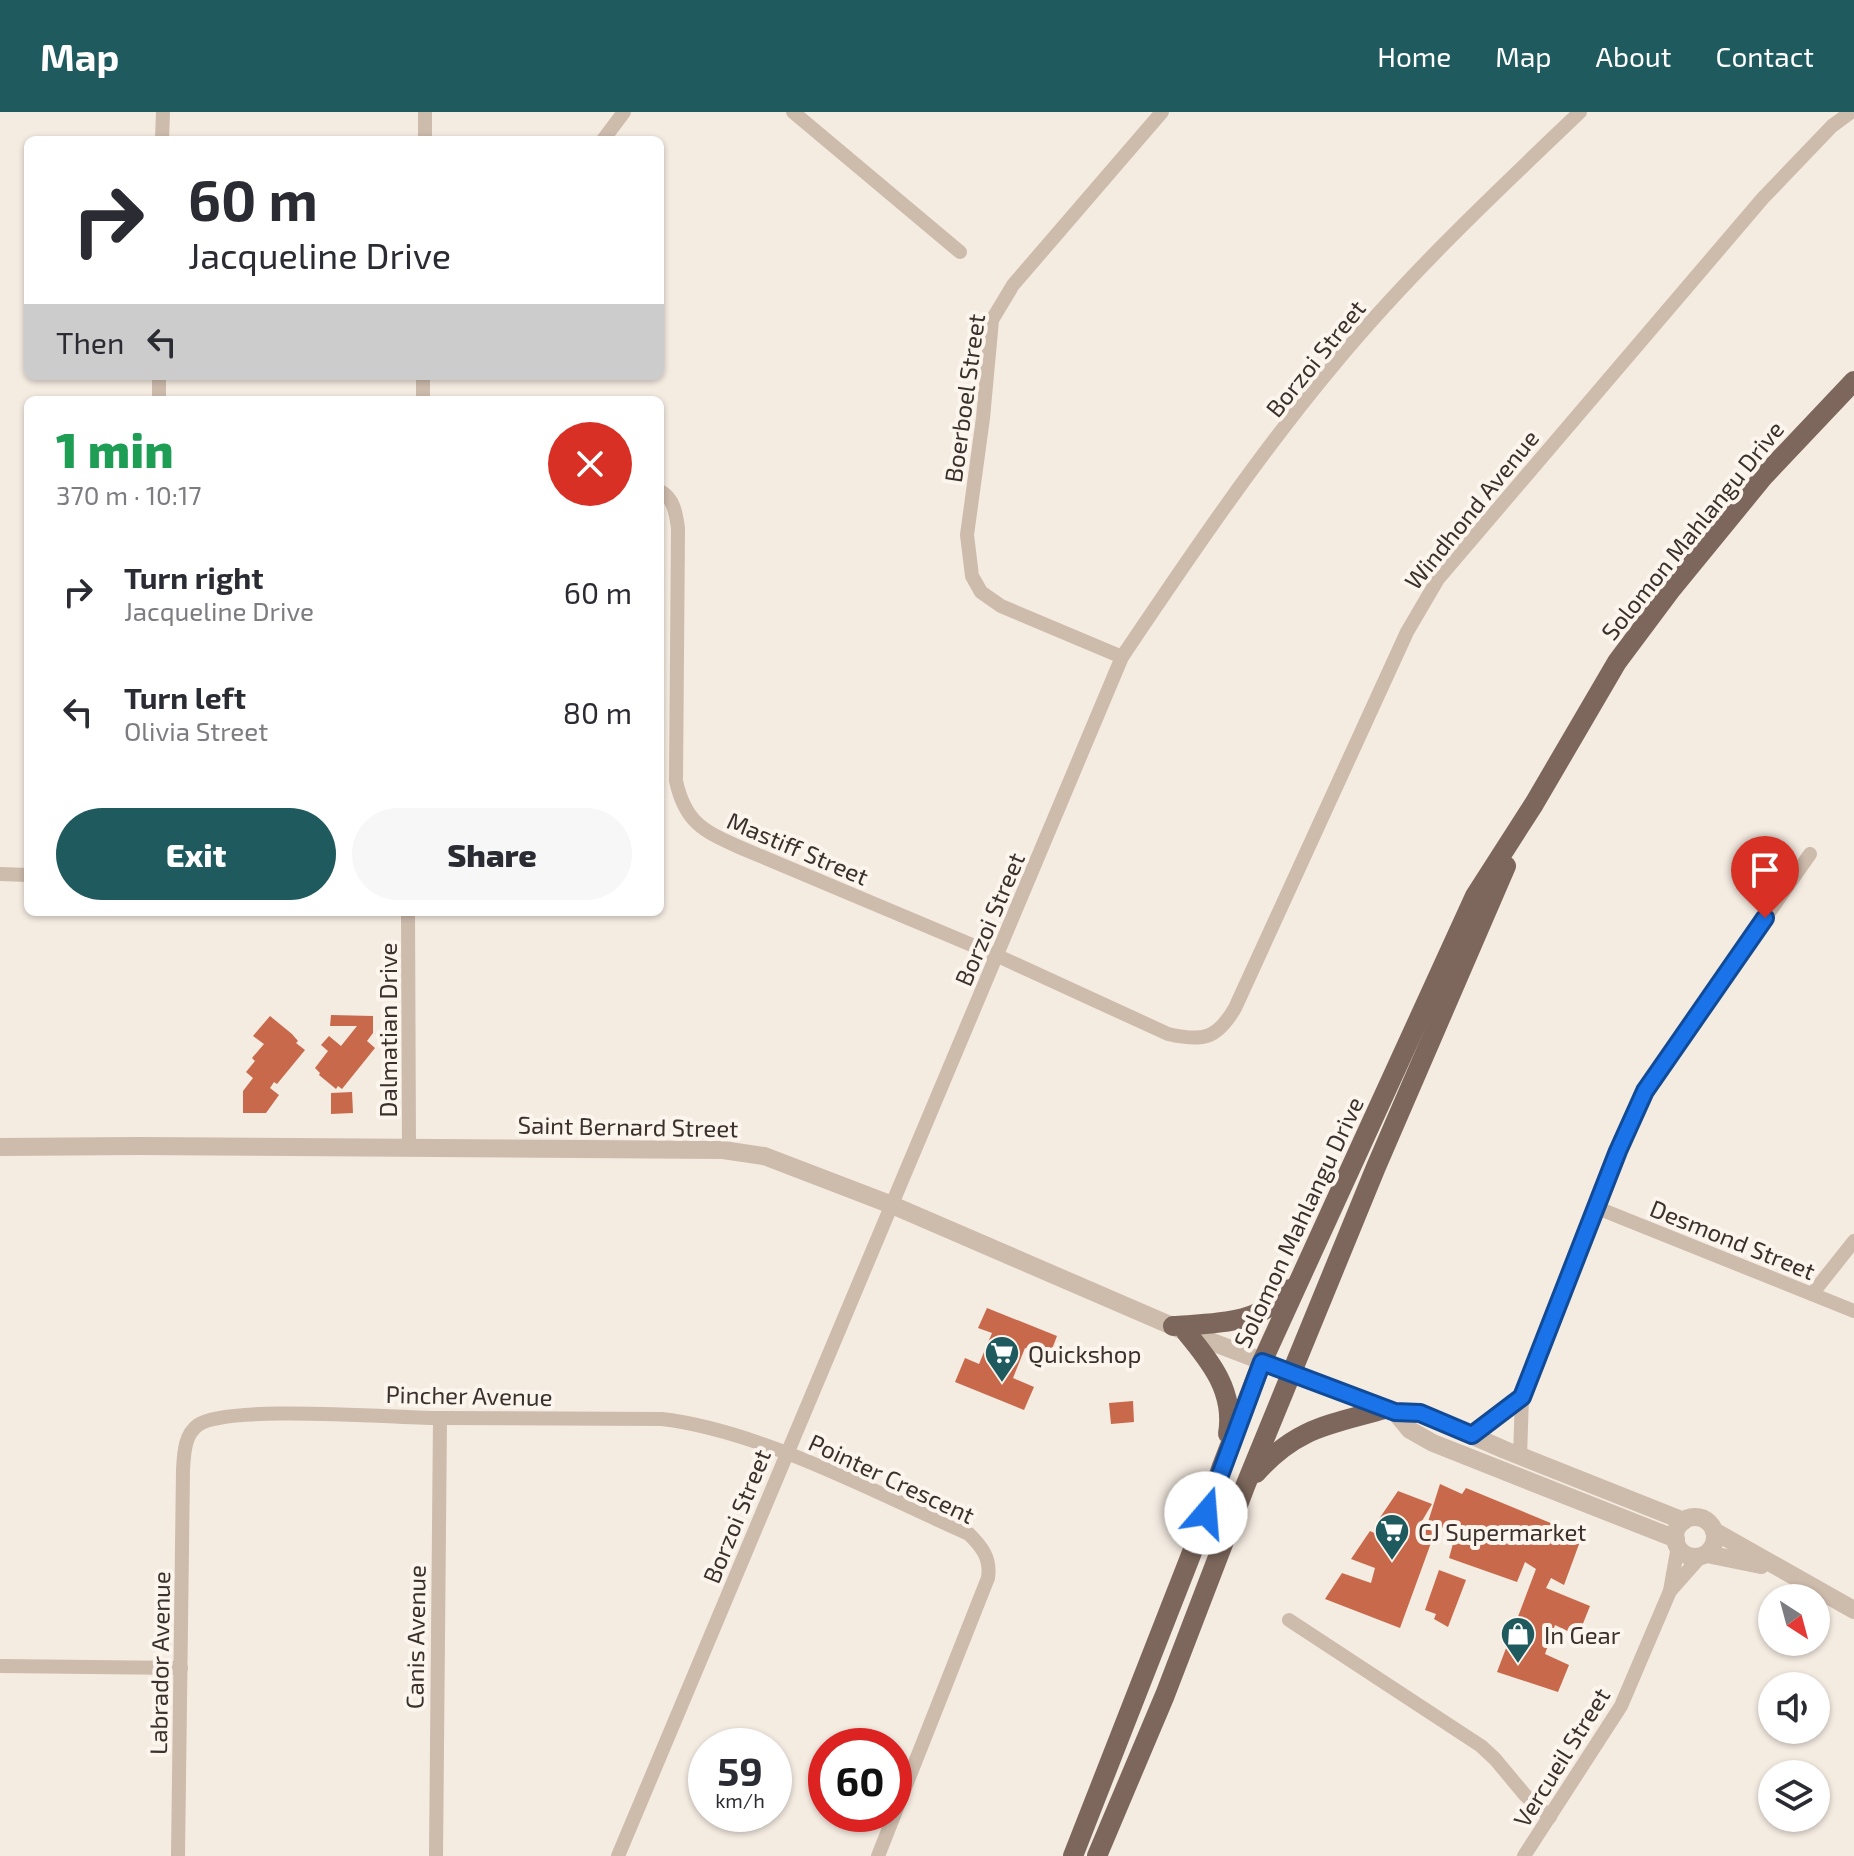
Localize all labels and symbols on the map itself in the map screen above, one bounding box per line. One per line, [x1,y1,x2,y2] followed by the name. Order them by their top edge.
[1259,294,1371,422] street label: Borzoi Street
[938,312,990,484] street label: Boerboel Street
[1595,415,1789,645] street label: Solomon Mahlangu Drive
[1398,423,1544,595] street label: Windhond Avenue
[723,805,873,891] street label: Mastiff Street
[1731,836,1799,918] pin
[948,848,1030,990] street label: Borzoi Street
[373,943,402,1117] street label: Dalmatian Drive
[1227,1092,1369,1352] street label: Solomon Mahlangu Drive
[517,1110,739,1142] street label: Saint Bernard Street
[1646,1193,1820,1285] street label: Desmond Street
[983,1334,1021,1384] supermarket icon: Quickshop
[1028,1339,1141,1368] place label: Quickshop
[385,1379,553,1411] street label: Pincher Avenue
[804,1427,980,1529] street label: Pointer Crescent
[696,1445,776,1587] street label: Borzoi Street
[1164,1471,1248,1555] position arrow
[1373,1512,1411,1562] supermarket icon: CJ Supermarket
[1418,1517,1586,1546] place label: CJ Supermarket
[399,1565,431,1709] street label: Canis Avenue
[143,1571,175,1755] street label: Labrador Avenue
[1758,1584,1830,1656] north arrow
[1499,1615,1537,1665] shop icon: In Gear
[1544,1620,1621,1649] place label: In Gear
[1507,1682,1615,1832] street label: Vercueil Street
[808,1728,912,1832] speed limit sign: 60

